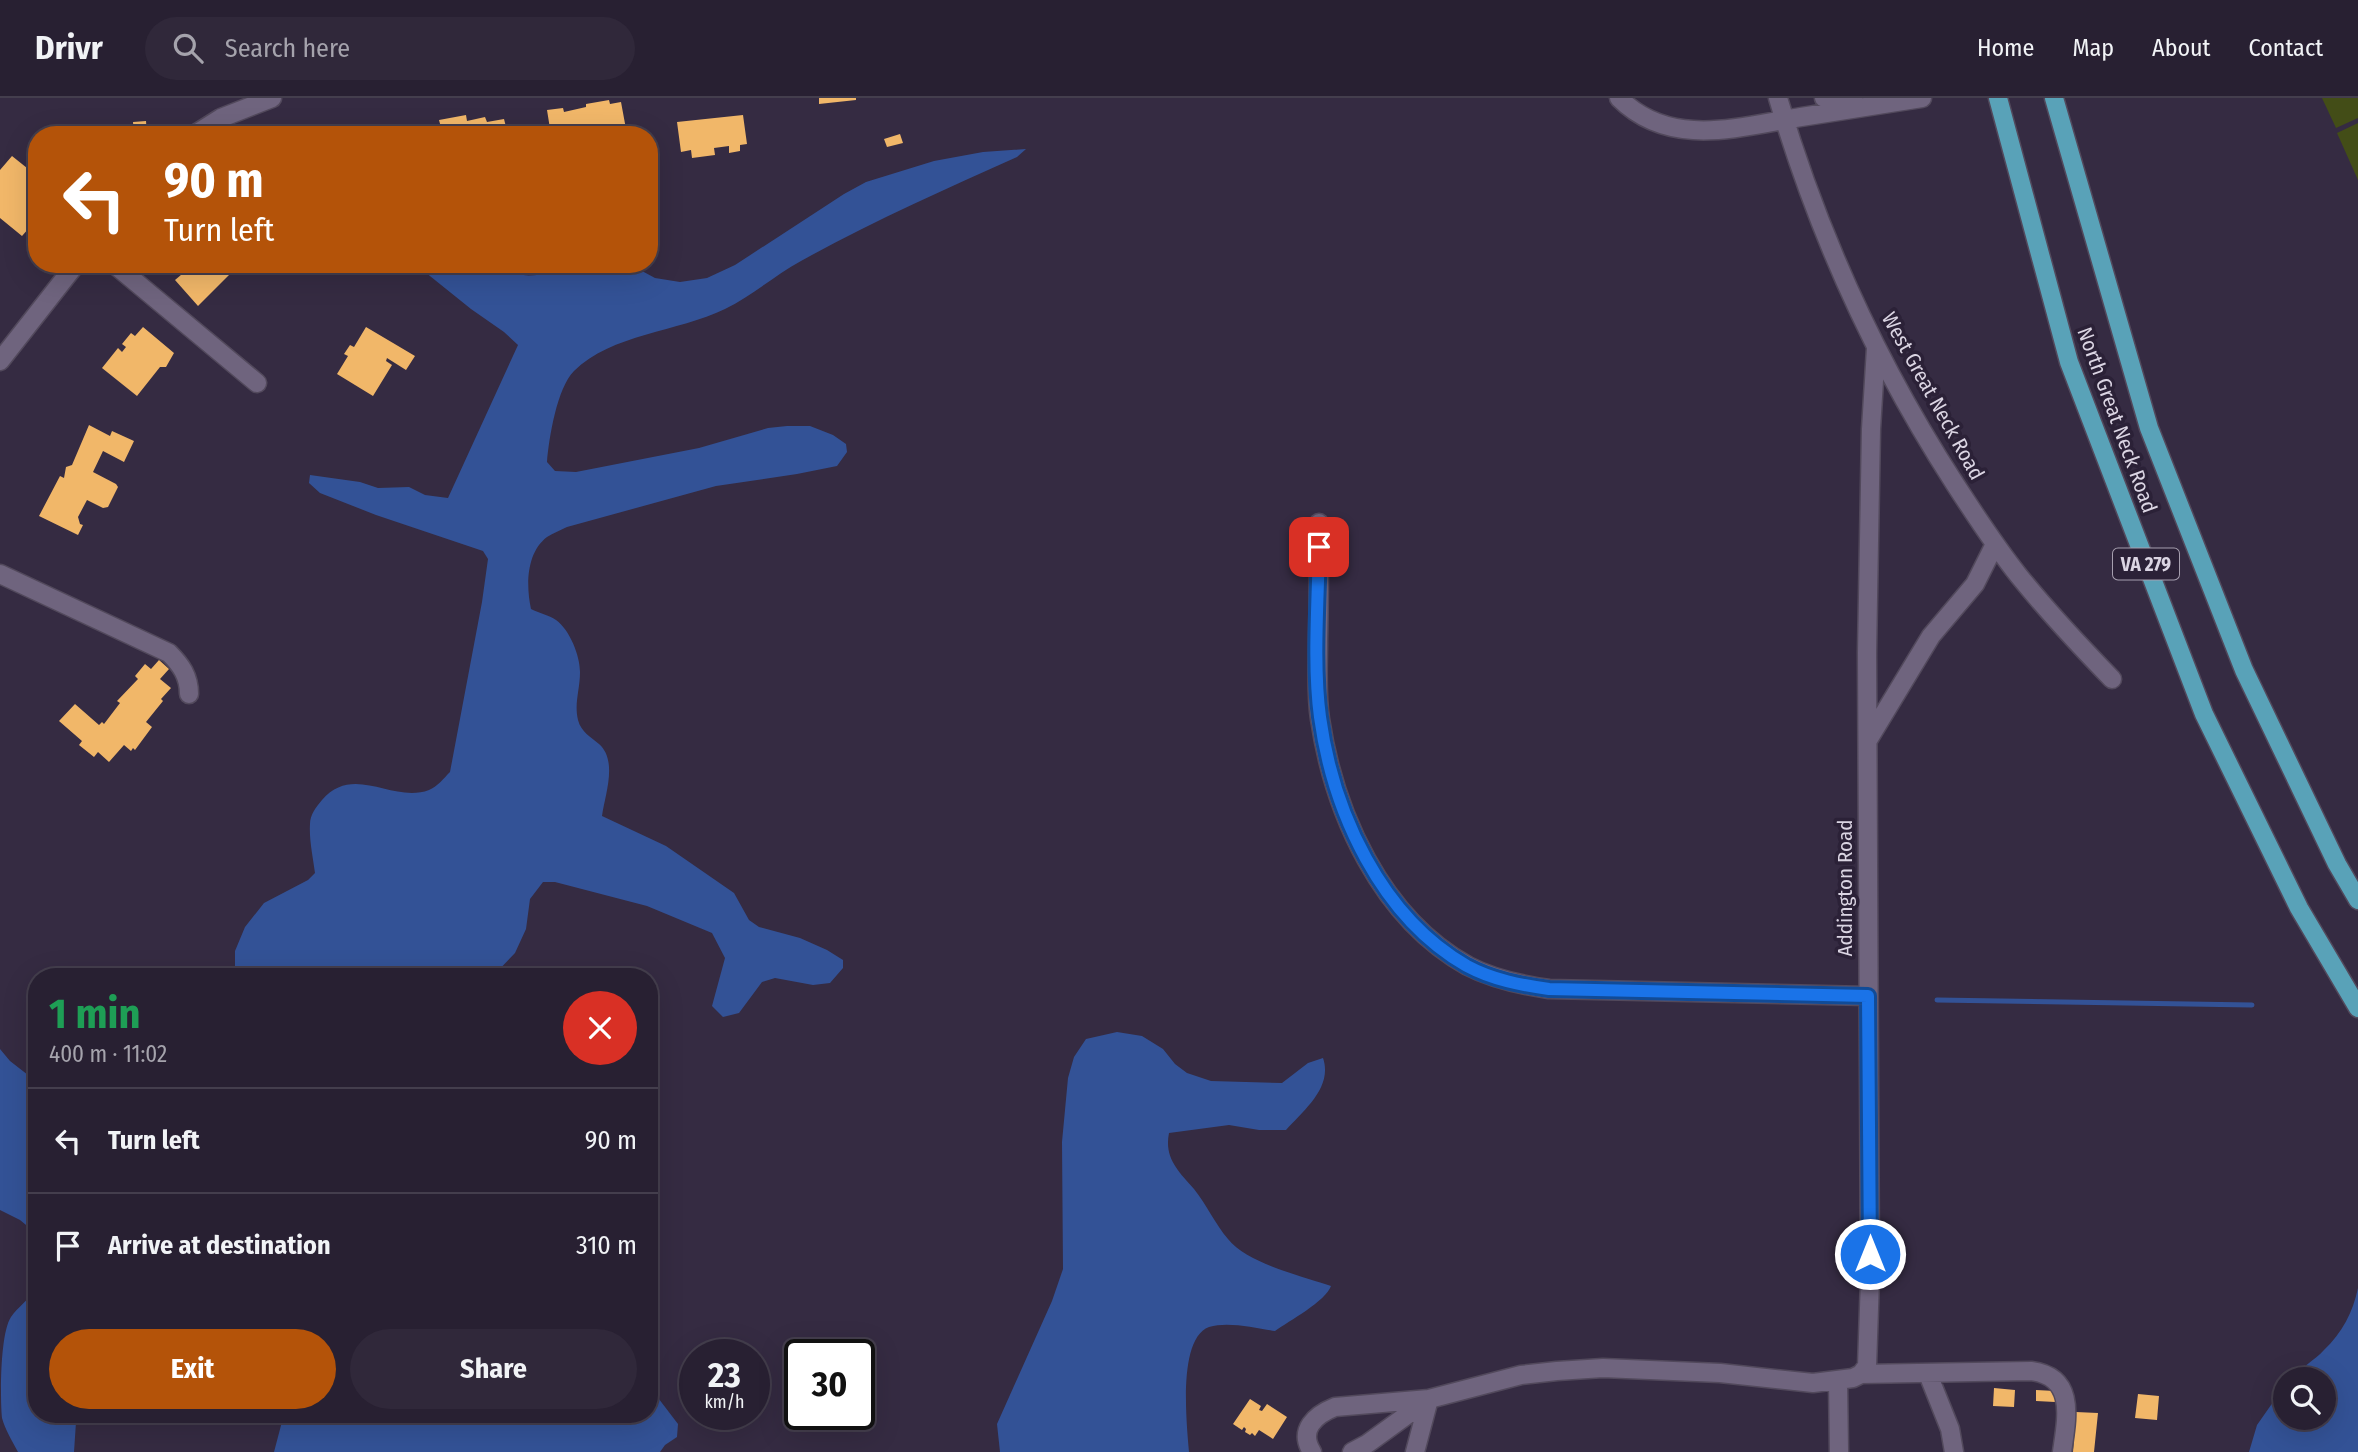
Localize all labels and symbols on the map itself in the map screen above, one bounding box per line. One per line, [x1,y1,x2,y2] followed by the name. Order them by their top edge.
[1876,307,1990,485] street label: West Great Neck Road
[2071,324,2163,516] street label: North Great Neck Road
[1289,517,1349,577] pin
[2113,548,2179,579] road number: VA 279
[1832,820,1858,956] street label: Addington Road
[1833,1217,1907,1291] position arrow
[784,1339,875,1430] speed limit sign: 30

